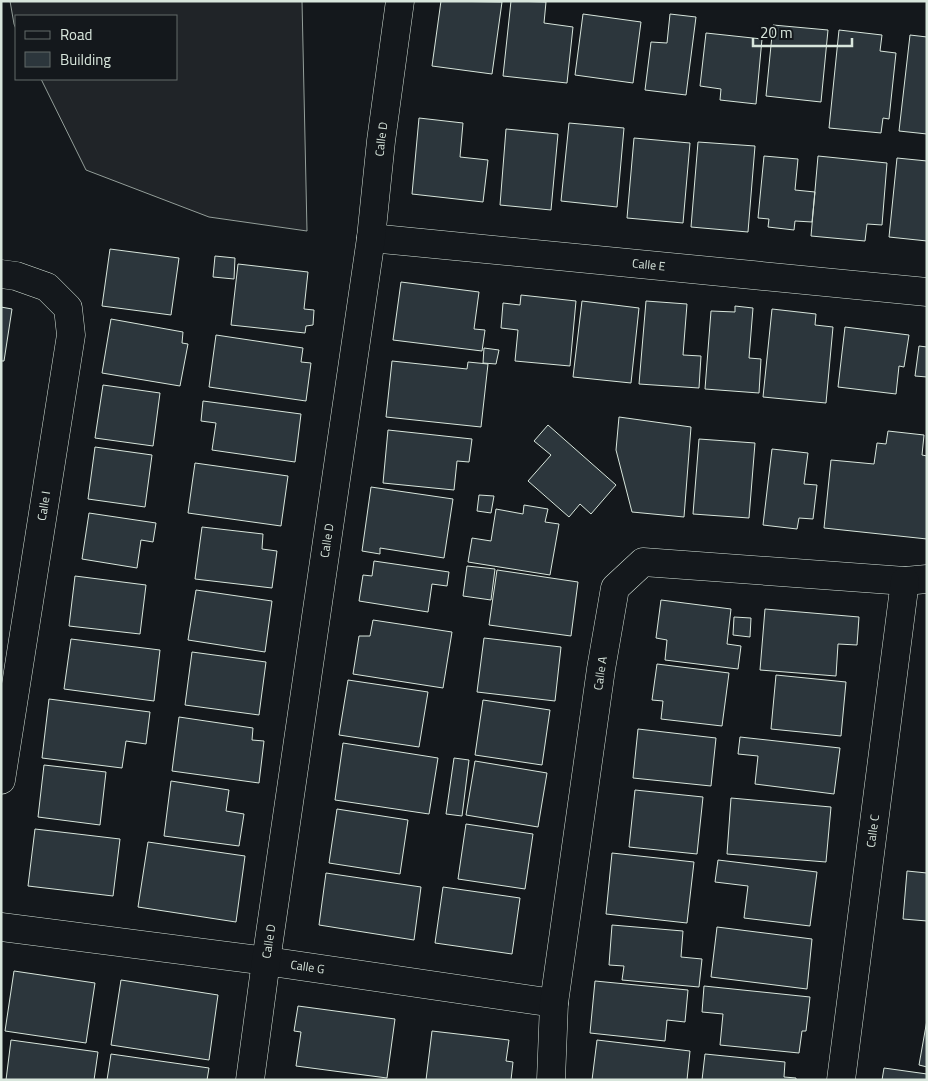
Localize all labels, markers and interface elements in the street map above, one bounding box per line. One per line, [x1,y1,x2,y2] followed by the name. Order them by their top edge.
[15,15,178,80] legend
[753,15,852,47] scale bar
[760,21,793,44] text: 20 m
[60,23,92,46] text: Road
[60,48,111,71] text: Building
[369,120,393,157] street label: Calle D
[631,253,667,276] street label: Calle E
[32,490,55,522] street label: Calle I
[315,522,338,559] street label: Calle D
[588,655,612,691] street label: Calle A
[861,813,884,849] street label: Calle C
[256,922,280,960] street label: Calle D
[289,955,326,978] street label: Calle G

